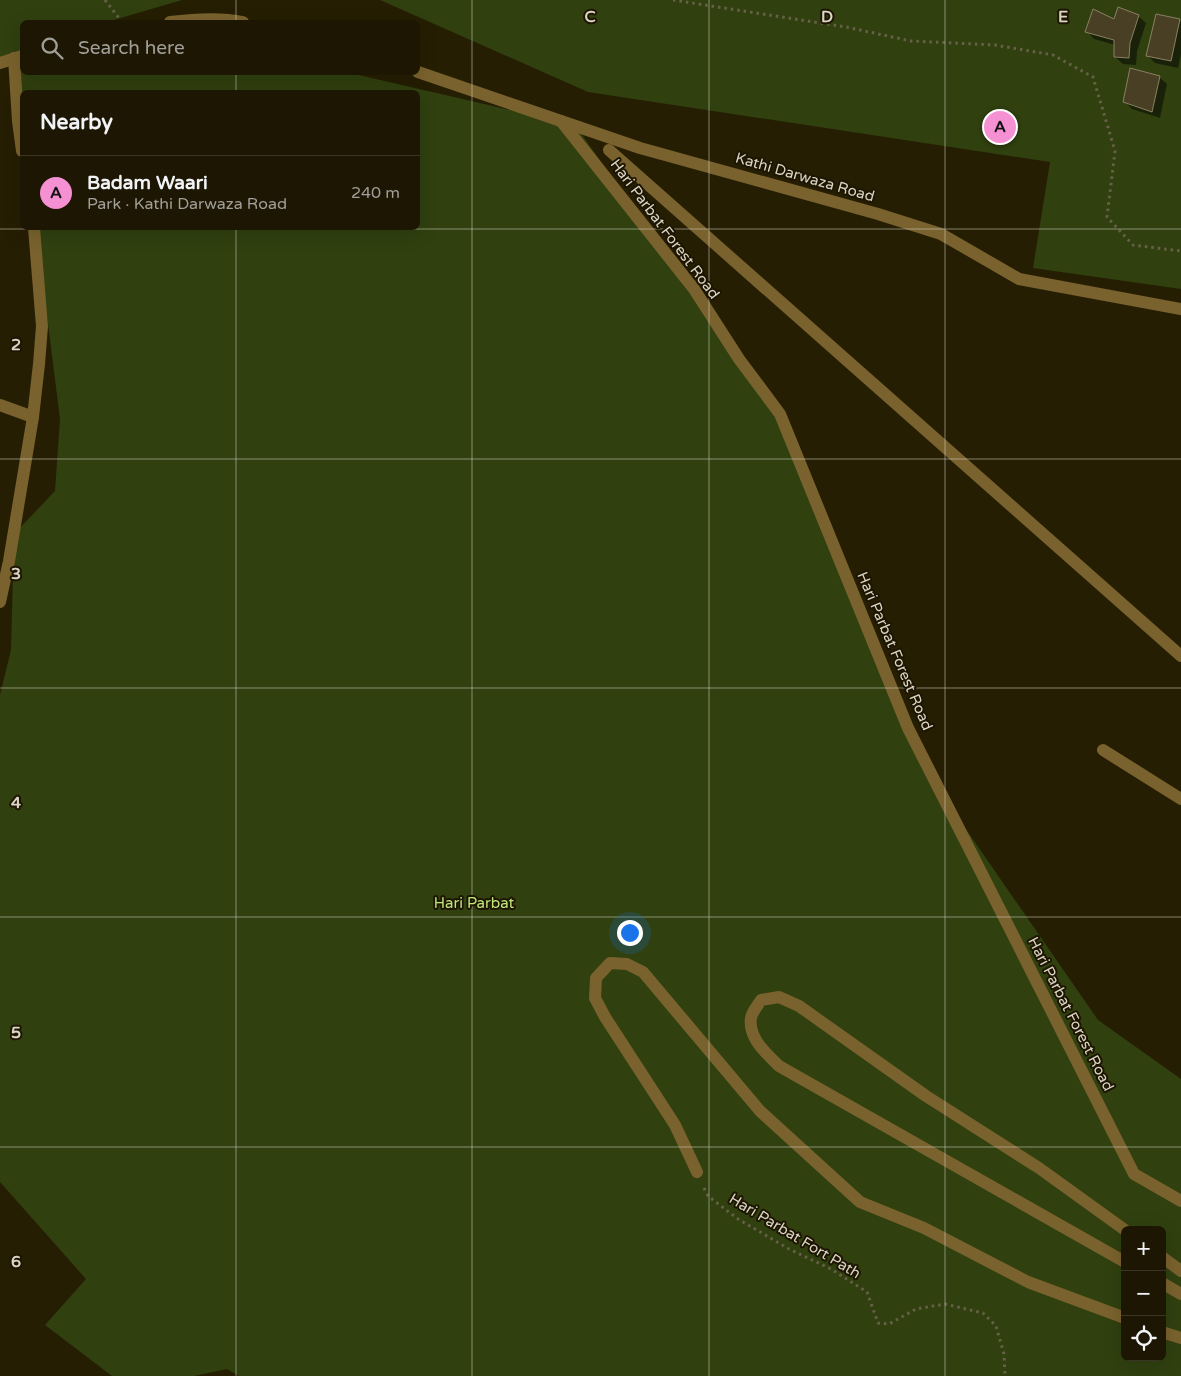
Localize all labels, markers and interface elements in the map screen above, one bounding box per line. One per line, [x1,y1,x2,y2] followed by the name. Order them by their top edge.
[584,7,596,27] text: C
[821,7,833,27] text: D
[1058,7,1068,27] text: E
[20,20,420,75] search box
[38,34,66,62] icon: search
[78,37,185,59] text: Search here
[984,108,1016,146] pin: A
[40,110,113,135] text: Nearby
[733,149,877,205] street label: Kathi Darwaza Road
[607,156,723,302] street label: Hari Parbat Forest Road
[87,172,208,194] text: Badam Waari
[50,183,62,203] text: A
[351,183,400,203] text: 240 m
[87,194,287,214] text: Park · Kathi Darwaza Road
[11,335,21,355] text: 2
[11,564,21,584] text: 3
[853,569,937,733] street label: Hari Parbat Forest Road
[11,793,21,813] text: 4
[434,894,514,912] park label: Hari Parbat
[617,920,643,946] your location
[1024,934,1118,1094] street label: Hari Parbat Forest Road
[11,1023,21,1043] text: 5
[726,1190,864,1282] street label: Hari Parbat Fort Path
[1121,1226,1166,1361] map controls
[1121,1226,1166,1271] button: +
[11,1252,21,1272] text: 6
[1121,1271,1166,1316] button: −
[1121,1316,1166,1361] button: locate

